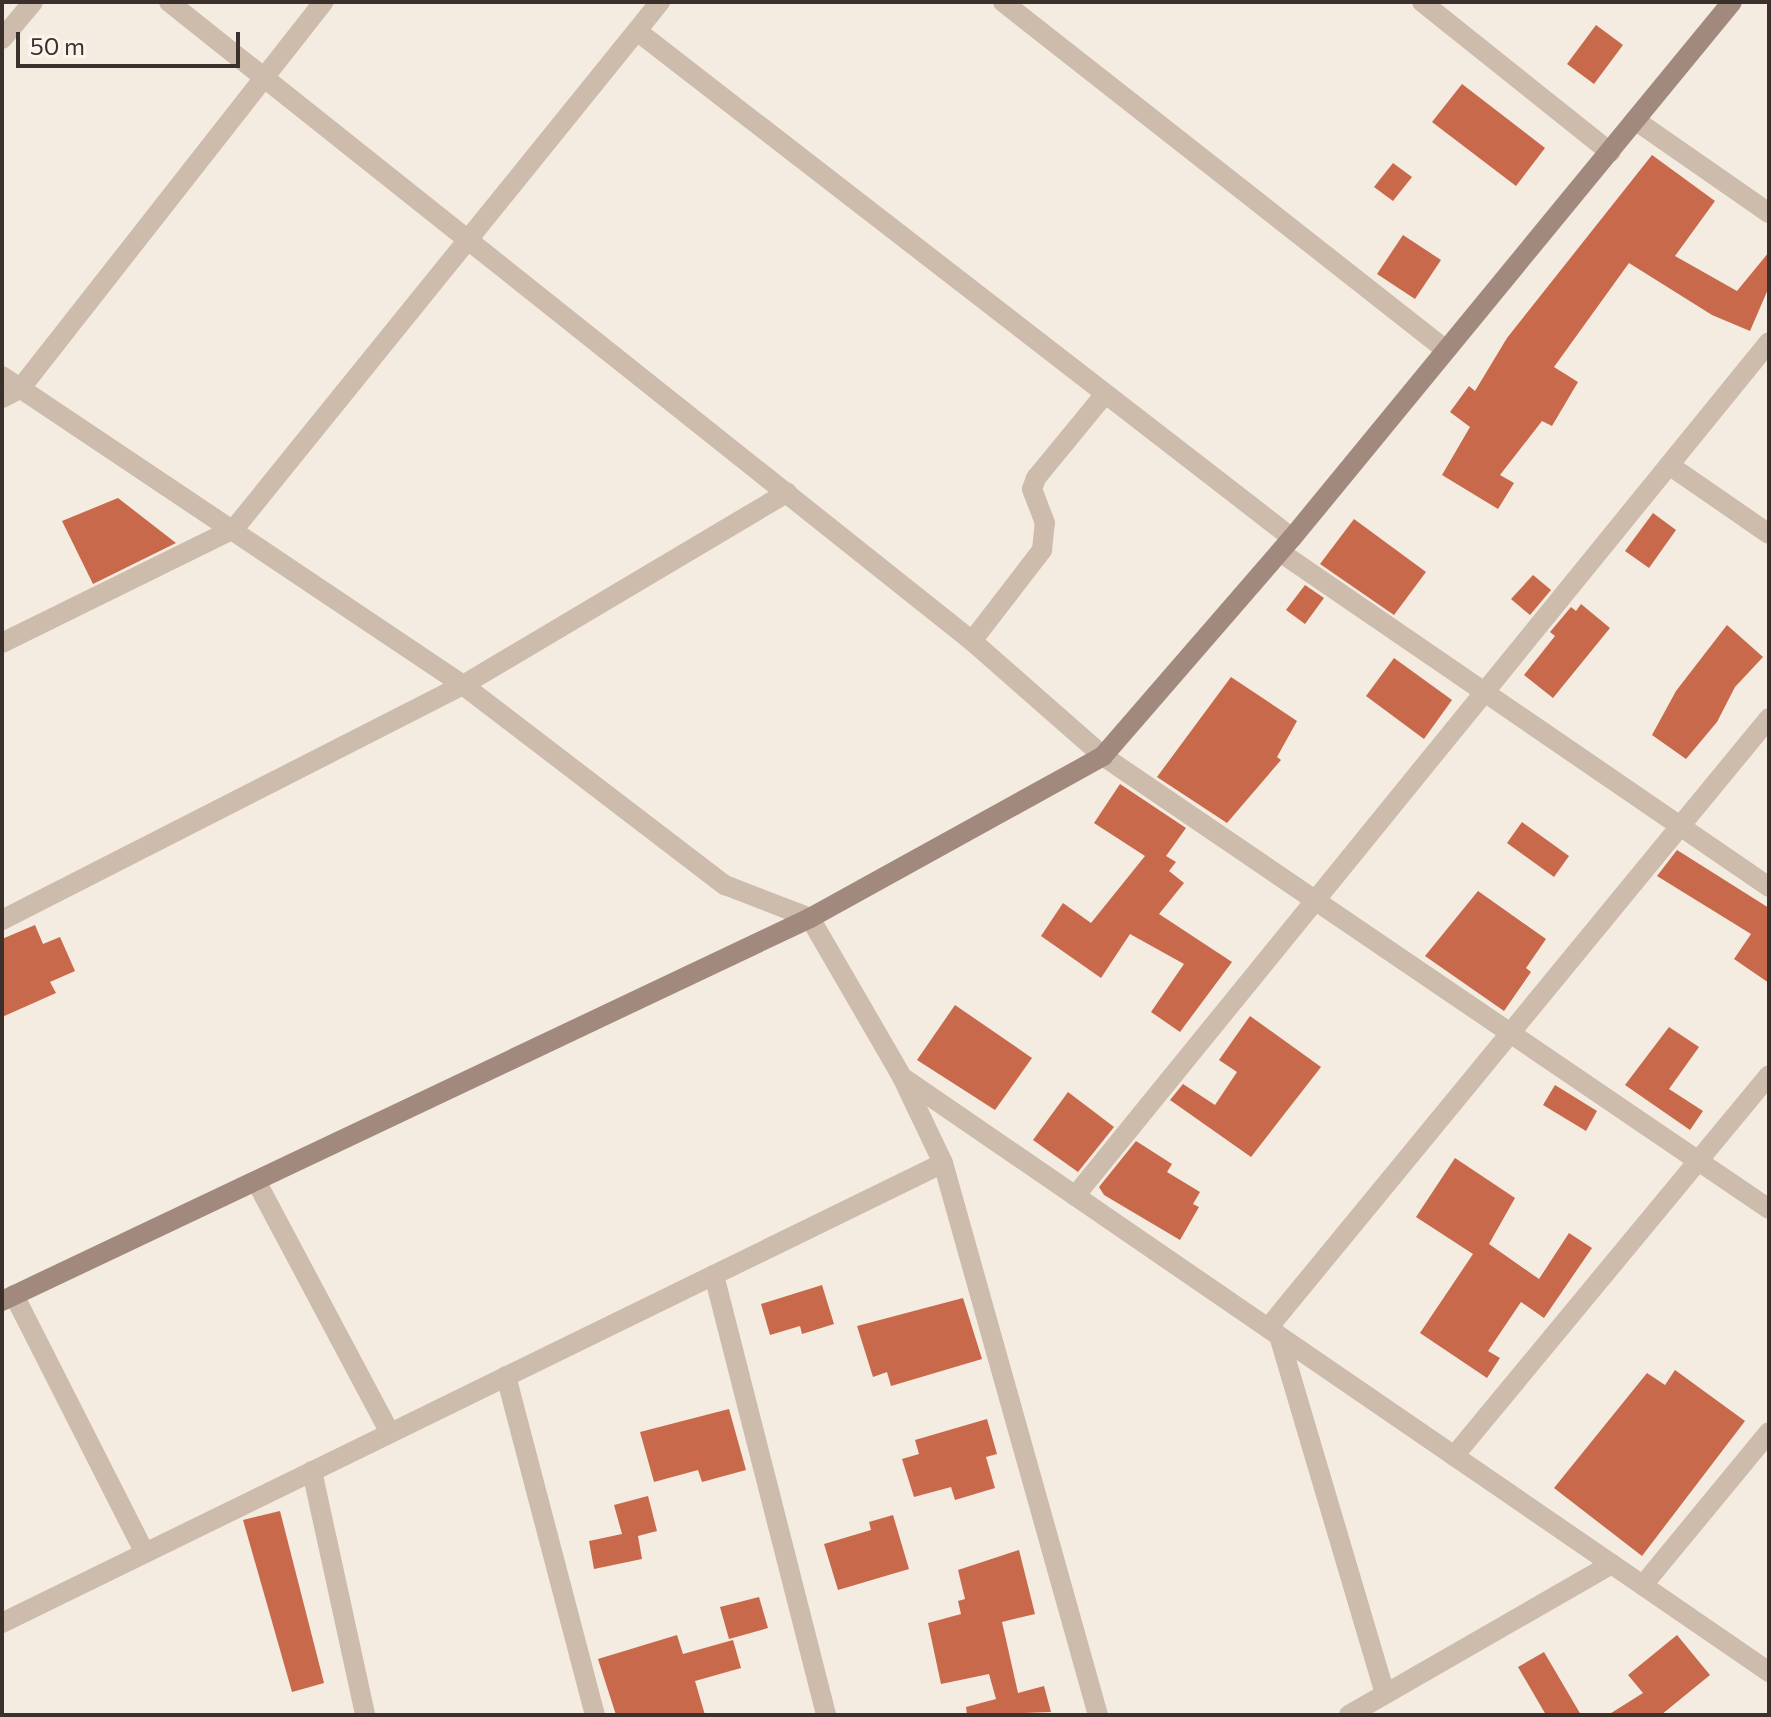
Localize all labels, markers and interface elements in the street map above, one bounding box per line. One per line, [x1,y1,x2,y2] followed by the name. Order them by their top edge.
[20,16,244,66] scale bar
[30,31,85,60] text: 50 m

